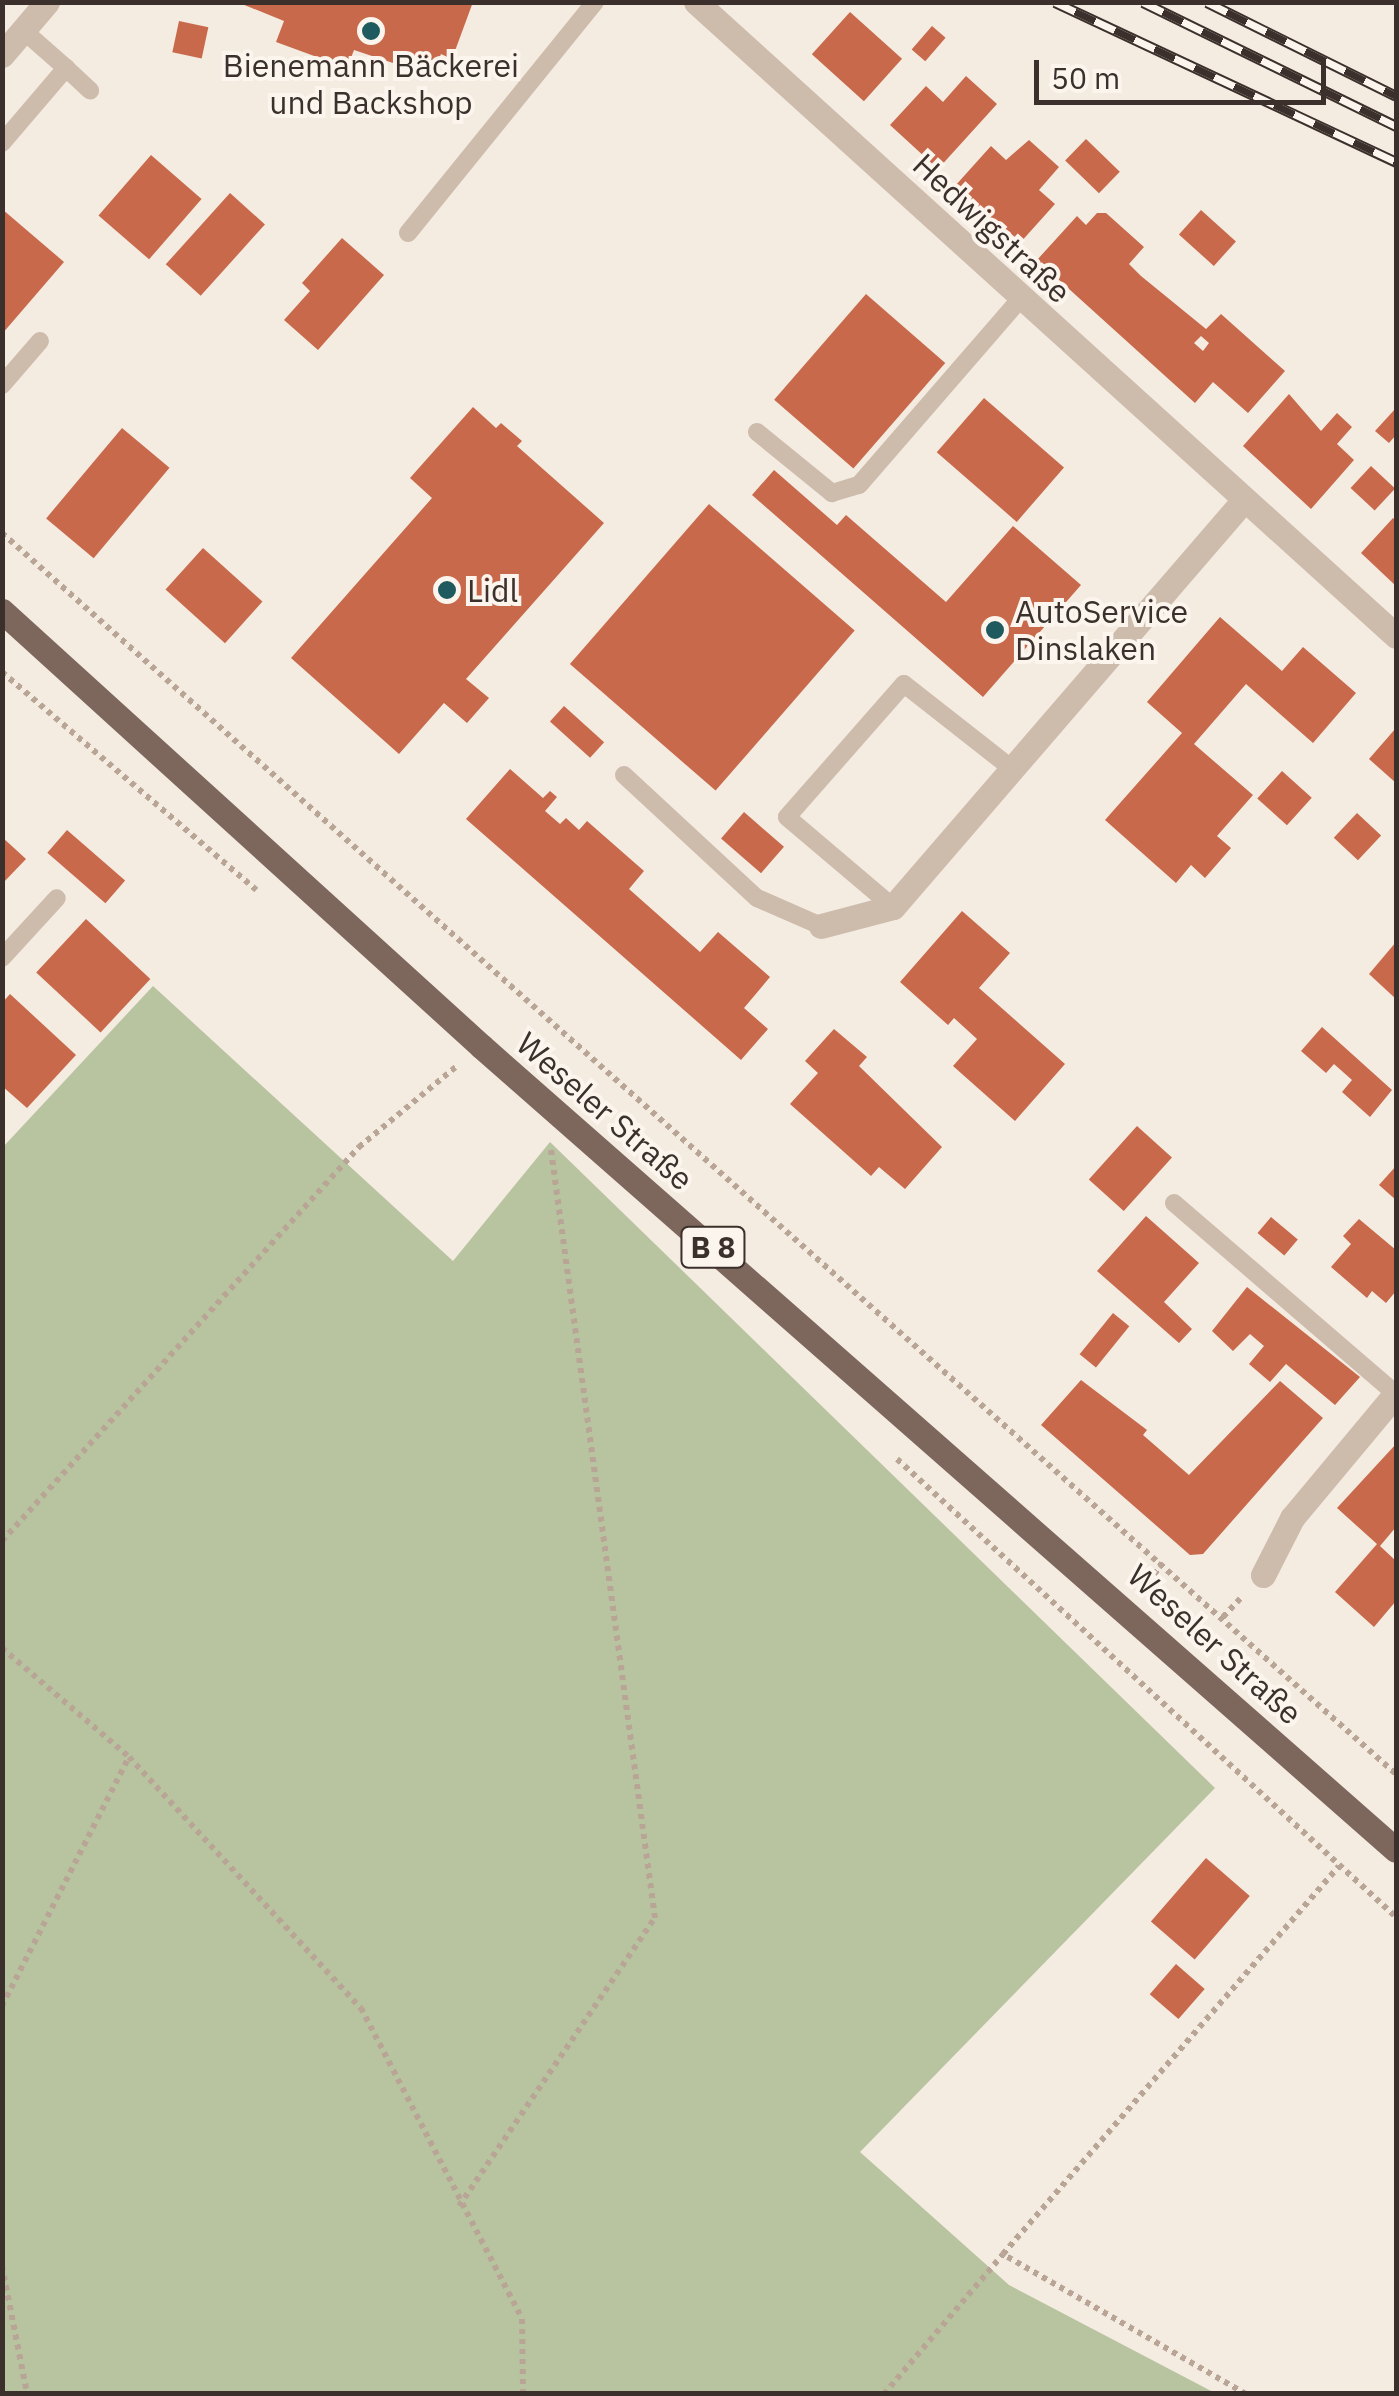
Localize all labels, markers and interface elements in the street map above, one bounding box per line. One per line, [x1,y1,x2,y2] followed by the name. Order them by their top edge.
[360,20,382,42] marker: Bienemann Bäckerei und Backshop
[1039,40,1332,102] scale bar
[223,47,519,122] place label: Bienemann Bäckerei und Backshop
[1051,58,1120,97] text: 50 m
[905,145,1079,311] street label: Hedwigstraße
[467,571,518,609] place label: Lidl
[436,579,458,601] marker: Lidl
[1015,593,1188,668] place label: AutoService Dinslaken
[984,619,1006,641] marker: AutoService Dinslaken
[509,1024,701,1198] street label: Weseler Straße
[678,1222,748,1272] road number: B 8
[1120,1556,1310,1732] street label: Weseler Straße

